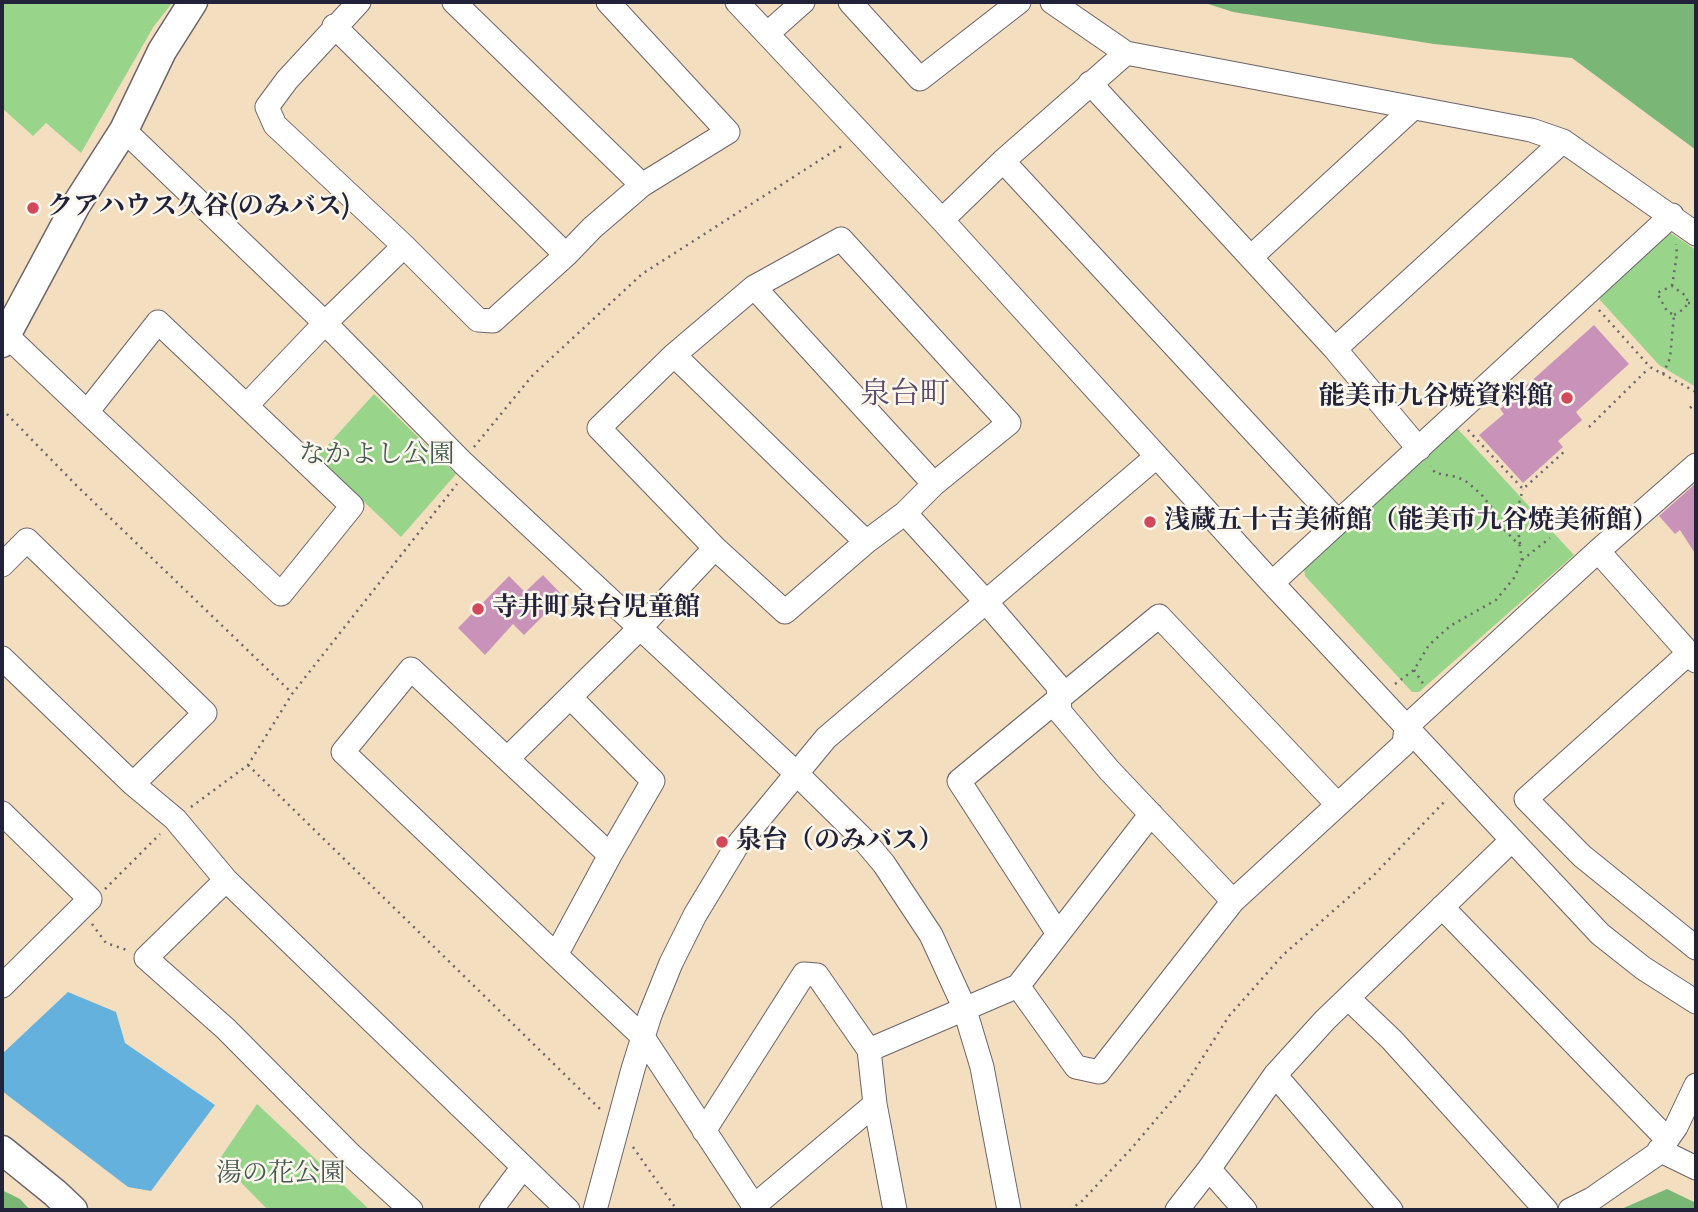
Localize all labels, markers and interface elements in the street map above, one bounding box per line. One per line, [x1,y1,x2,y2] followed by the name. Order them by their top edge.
[47,192,351,224] place label: クアハウス久谷(のみバス)
[25,200,41,216] marker: クアハウス久谷(のみバス)
[860,378,950,414] district label: 泉台町
[1319,382,1553,414] place label: 能美市九谷焼資料館
[1559,390,1575,406] marker: 能美市九谷焼資料館
[299,440,455,472] park label: なかよし公園
[1164,506,1658,538] place label: 浅蔵五十吉美術館（能美市九谷焼美術館）
[1142,514,1158,530] marker: 浅蔵五十吉美術館（能美市九谷焼美術館）
[492,593,700,625] place label: 寺井町泉台児童館
[470,601,486,617] marker: 寺井町泉台児童館
[736,826,944,858] place label: 泉台（のみバス）
[714,834,730,850] marker: 泉台（のみバス）
[216,1159,346,1191] park label: 湯の花公園

